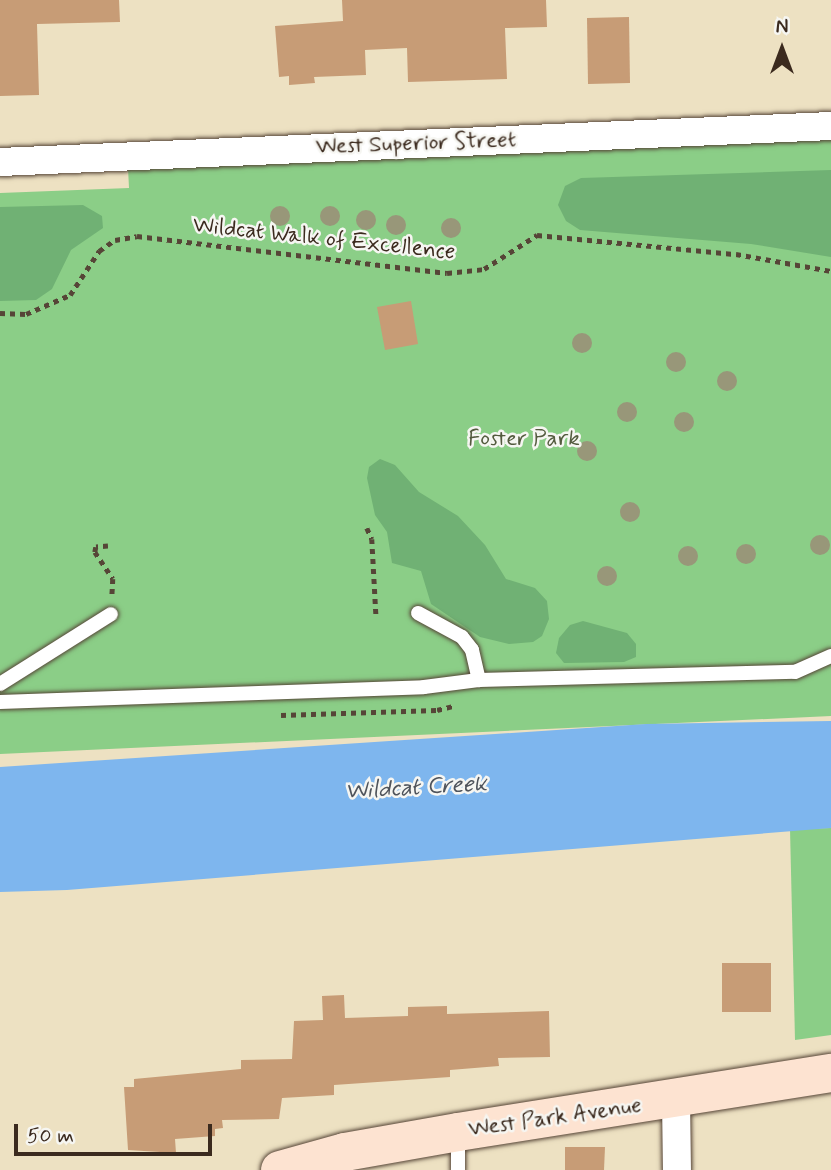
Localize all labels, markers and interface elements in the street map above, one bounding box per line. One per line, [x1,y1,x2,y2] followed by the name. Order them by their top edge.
[747,14,817,84] north arrow
[776,15,788,40] text: N
[313,127,519,161] street label: West Superior Street
[192,212,456,266] street label: Wildcat Walk of Excellence
[469,425,579,453] park label: Foster Park
[345,770,487,806] water label: Wildcat Creek
[465,1092,645,1144] street label: West Park Avenue
[18,1110,215,1154] scale bar
[27,1122,74,1150] text: 50 m

